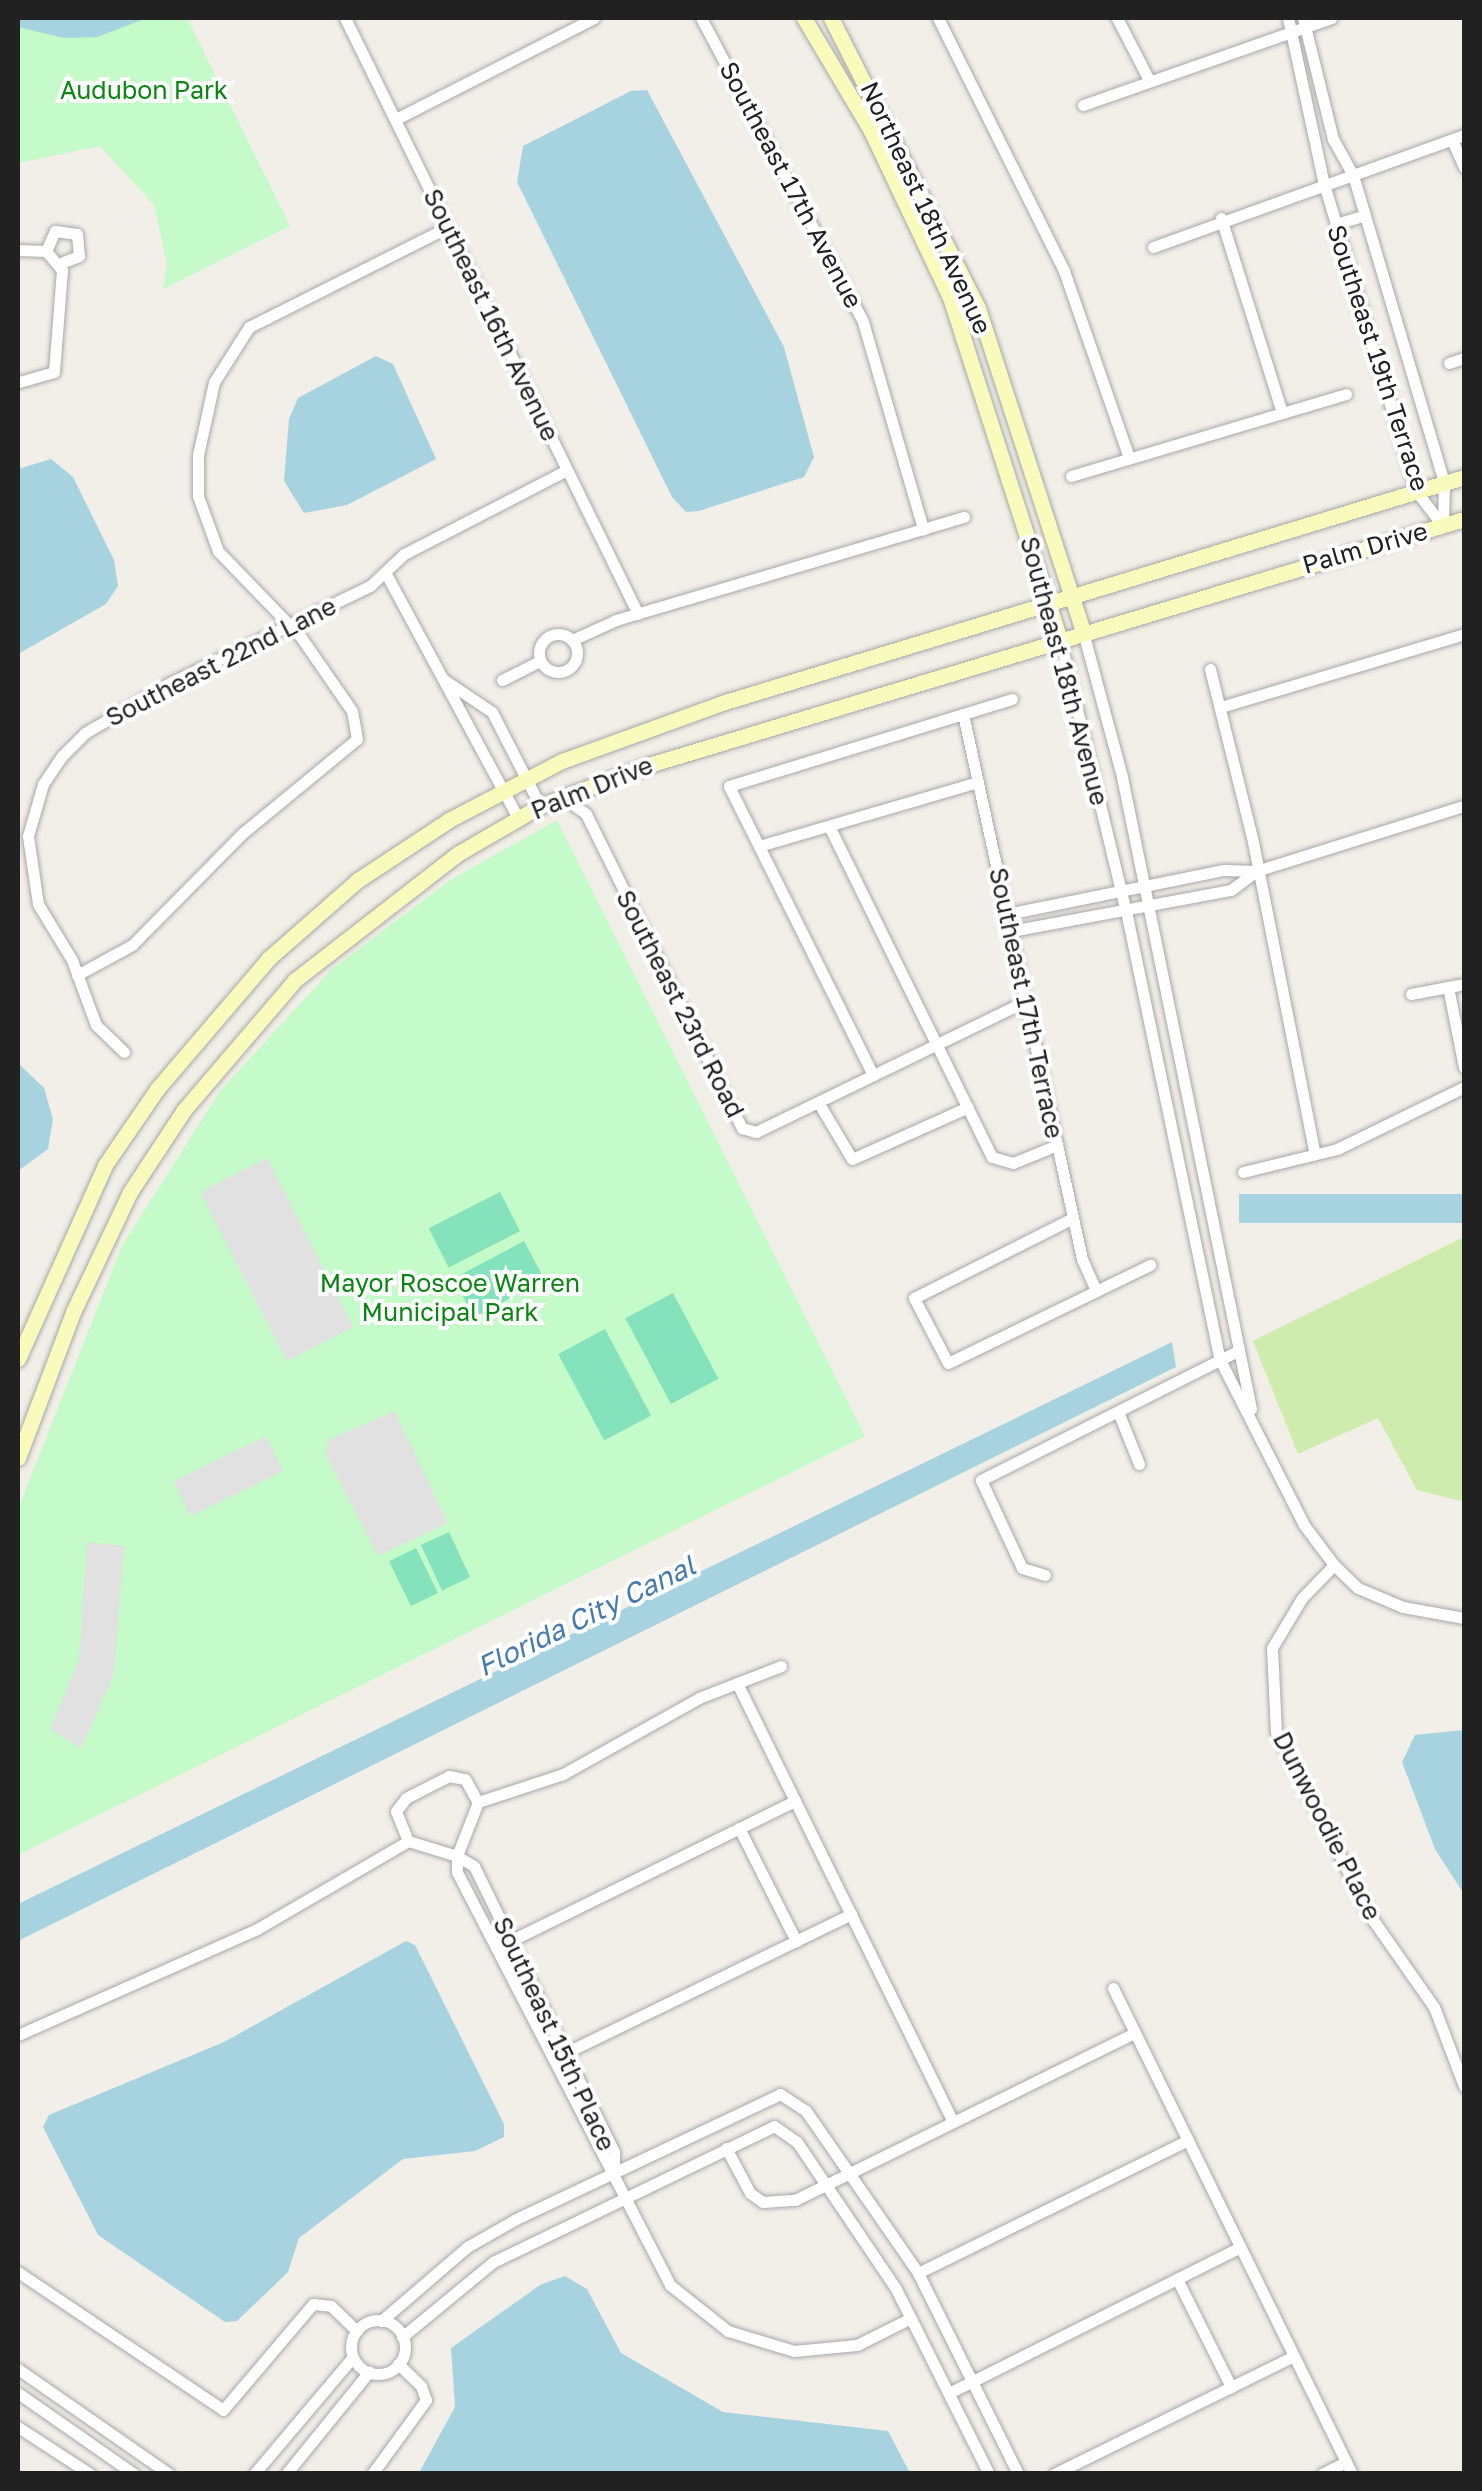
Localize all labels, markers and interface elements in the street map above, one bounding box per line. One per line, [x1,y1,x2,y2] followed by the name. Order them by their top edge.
[713,57,869,313] street label: Southeast 17th Avenue
[60,75,228,105] park label: Audubon Park
[854,77,998,339] street label: Northeast 18th Avenue
[417,184,565,446] street label: Southeast 16th Avenue
[1321,221,1435,495] street label: Southeast 19th Terrace
[1299,516,1431,580] street label: Palm Drive
[1014,533,1114,809] street label: Southeast 18th Avenue
[101,591,341,733] street label: Southeast 22nd Lane
[527,750,657,826] street label: Palm Drive
[983,865,1069,1141] street label: Southeast 17th Terrace
[610,885,750,1123] street label: Southeast 23rd Road
[320,1269,580,1328] park label: Mayor Roscoe Warren Municipal Park
[471,1549,701,1683] water label: Florida City Canal
[1267,1727,1387,1925] street label: Dunwoodie Place
[487,1912,621,2156] street label: Southeast 15th Place

